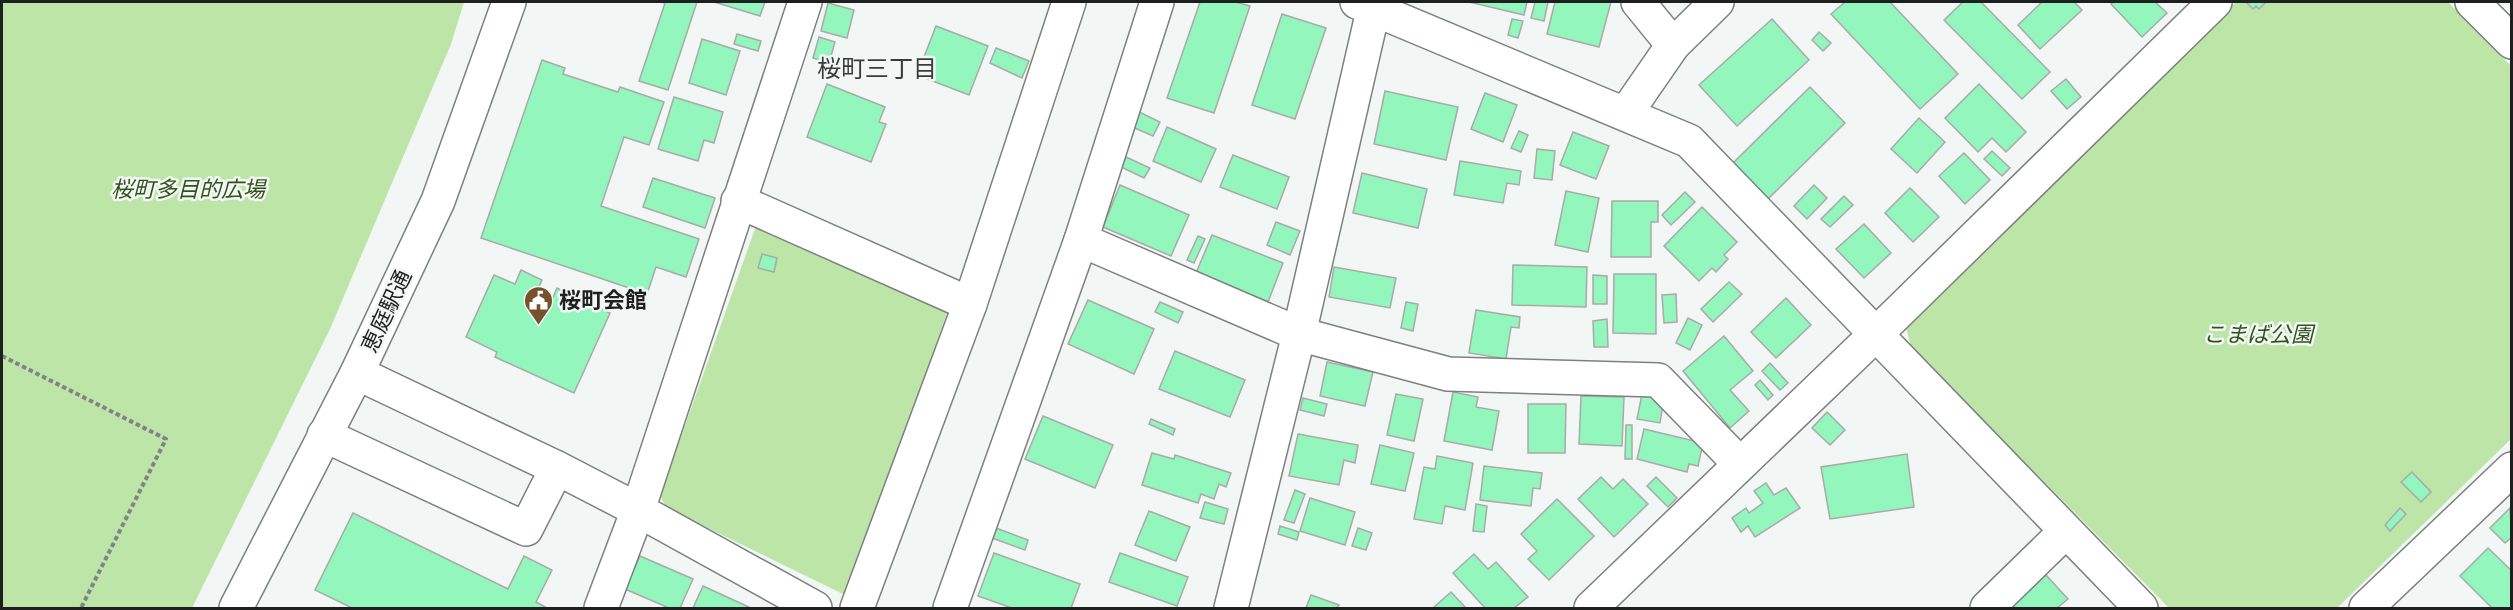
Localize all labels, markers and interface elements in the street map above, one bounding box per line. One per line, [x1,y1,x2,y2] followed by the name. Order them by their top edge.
[817,52,937,88] district label: 桜町三丁目
[111,174,268,207] park label: 桜町多目的広場
[354,265,421,358] street label: 恵庭駅通
[522,284,554,326] public building icon: 桜町会館
[559,285,647,318] place label: 桜町会館
[2203,319,2316,352] park label: こまば公園

